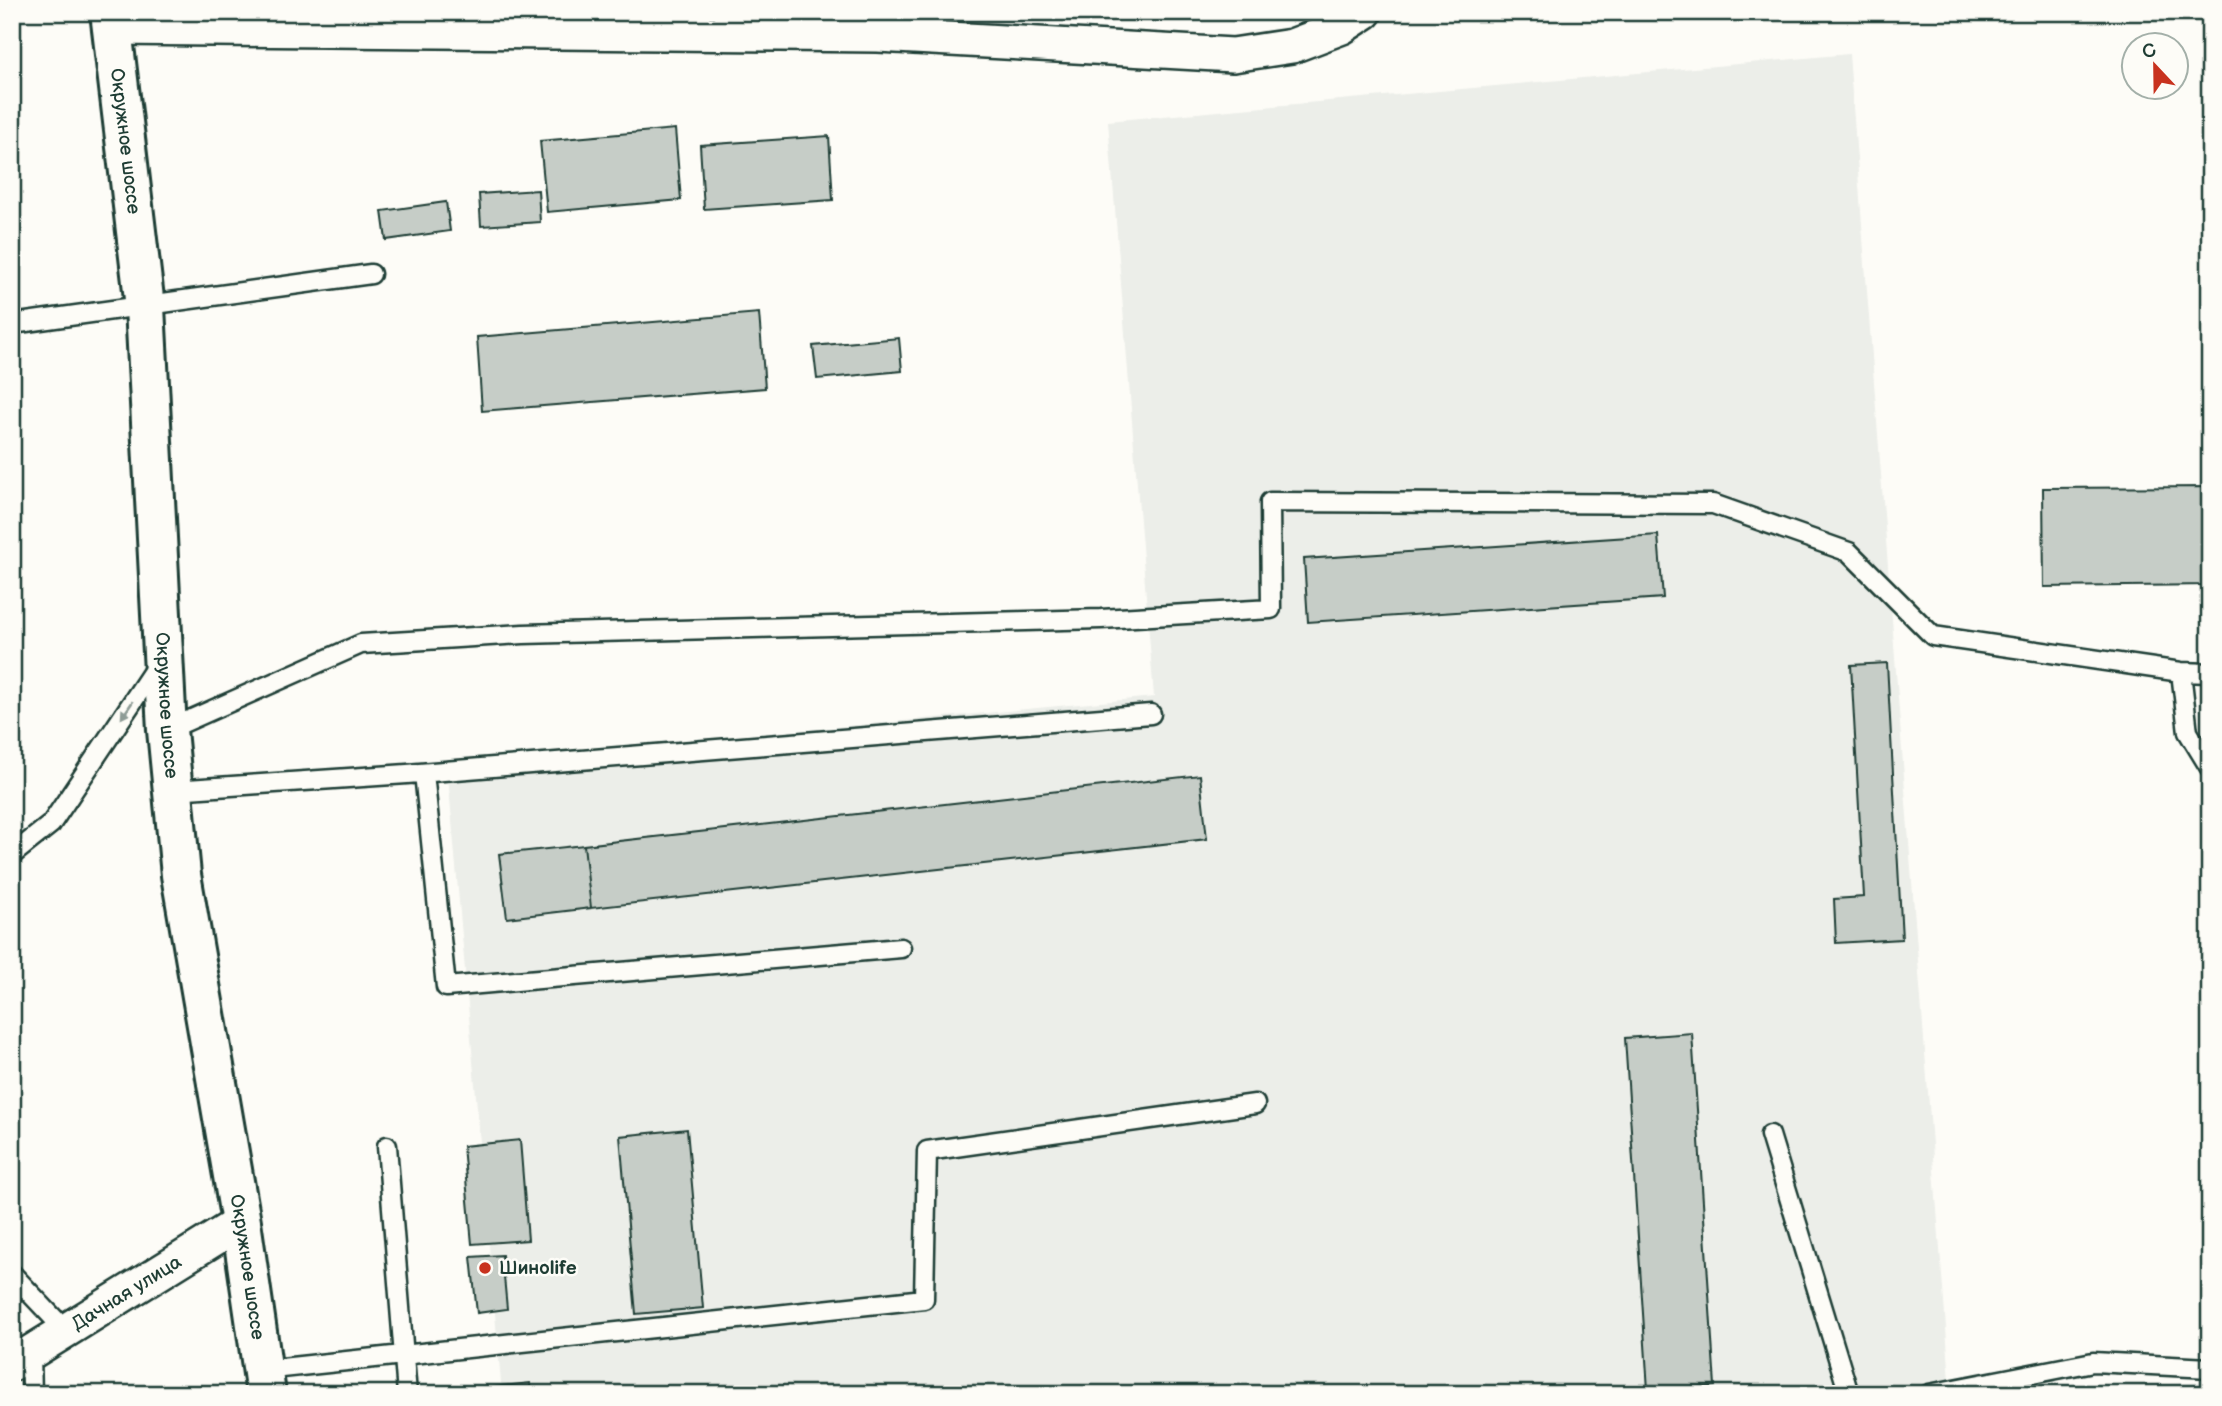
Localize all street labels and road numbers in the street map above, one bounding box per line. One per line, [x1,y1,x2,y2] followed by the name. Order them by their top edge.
[105,67,145,216] street label: Окружное шоссе
[150,632,183,780] street label: Окружное шоссе
[225,1193,270,1342] street label: Окружное шоссе
[68,1250,186,1336] street label: Дачная улица

